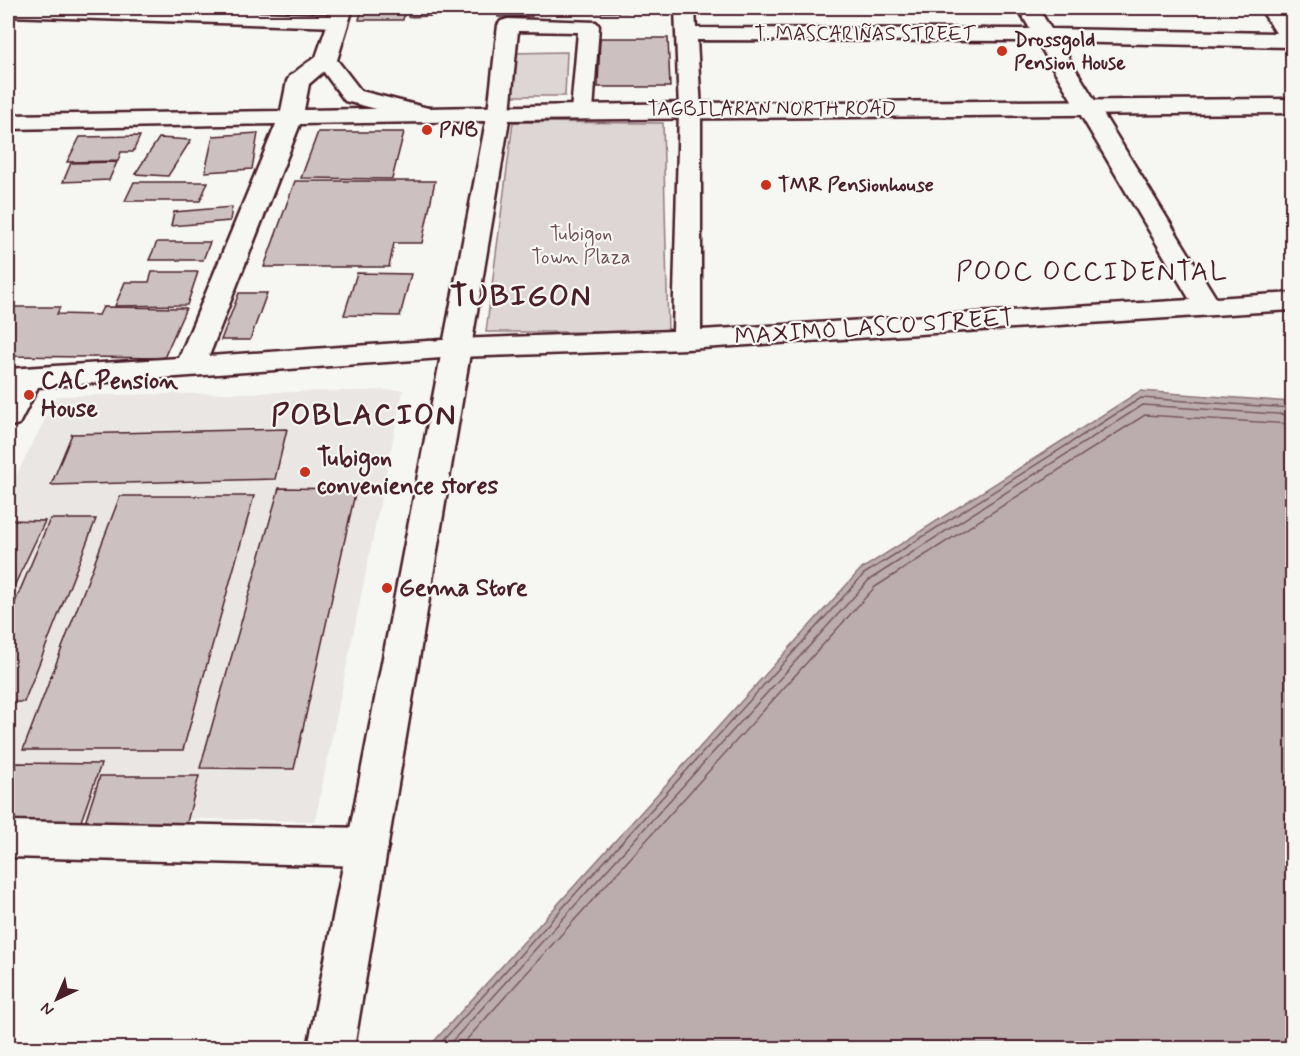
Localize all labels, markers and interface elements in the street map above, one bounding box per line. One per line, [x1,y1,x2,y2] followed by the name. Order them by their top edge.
[754,21,977,48] street label: T. MASCARIÑAS STREET
[1014,27,1126,77] place label: Drossgold Pension House
[995,44,1009,58] marker: Drossgold Pension House
[648,96,896,123] street label: TAGBILARAN NORTH ROAD
[439,117,478,144] place label: PNB
[420,123,434,137] marker: PNB
[778,172,934,199] place label: TMR Pensionhouse
[759,178,773,192] marker: TMR Pensionhouse
[531,221,631,271] park label: Tubigon Town Plaza
[956,255,1228,290] district label: POOC OCCIDENTAL
[450,277,592,316] district label: TUBIGON
[734,303,1014,353] street label: MAXIMO LASCO STREET
[41,366,178,425] place label: CAC Pension House
[22,388,36,402] marker: CAC Pension House
[271,396,457,435] district label: POBLACION
[317,443,499,502] place label: Tubigon convenience stores
[298,465,312,479] marker: Tubigon convenience stores
[399,573,528,604] place label: Genna Store
[380,581,394,595] marker: Genna Store
[27,969,87,1029] north arrow
[36,997,59,1020] text: N

